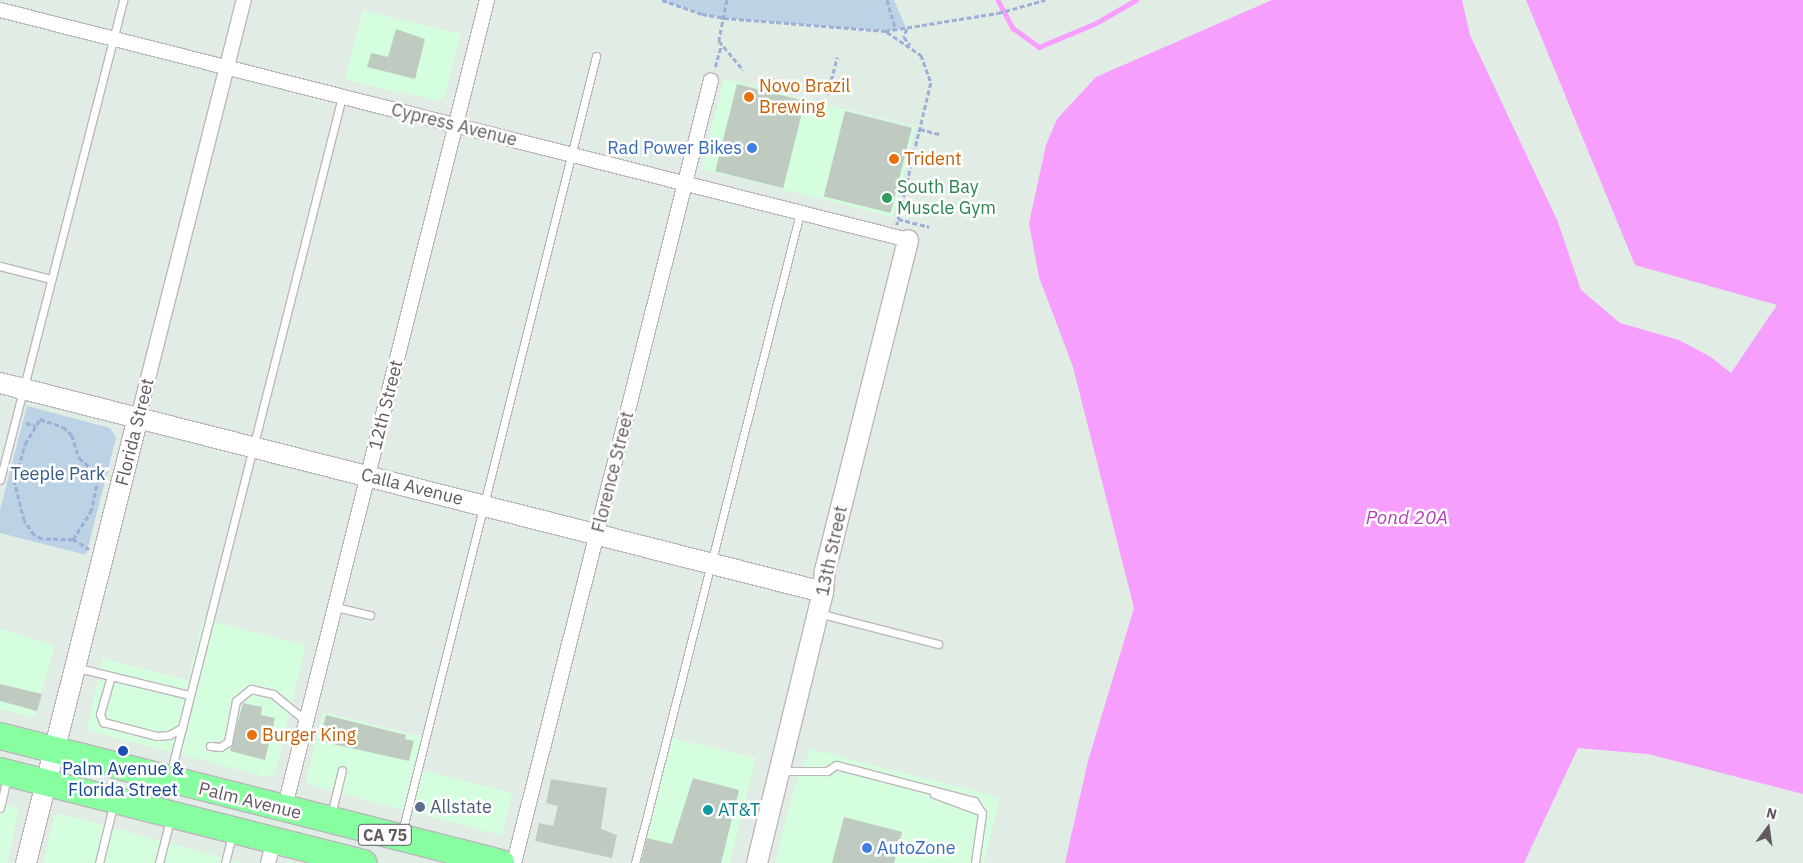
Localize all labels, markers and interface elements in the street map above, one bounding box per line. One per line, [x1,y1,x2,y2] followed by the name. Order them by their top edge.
[759,76,850,118] place label: Novo Brazil Brewing
[743,91,755,103] marker: Novo Brazil Brewing
[389,99,519,151] street label: Cypress Avenue
[607,137,742,159] place label: Rad Power Bikes
[746,142,758,154] marker: Rad Power Bikes
[904,148,961,170] place label: Trident
[888,153,900,165] marker: Trident
[897,177,996,220] place label: South Bay Muscle Gym
[881,192,893,204] marker: South Bay Muscle Gym
[364,358,408,452] street label: 12th Street
[111,376,159,488] street label: Florida Street
[588,409,638,535] street label: Florence Street
[11,463,105,485] park label: Teeple Park
[359,464,465,510] street label: Calla Avenue
[812,504,852,598] street label: 13th Street
[1366,507,1448,529] water label: Pond 20A
[262,724,356,746] place label: Burger King
[246,729,258,741] marker: Burger King
[117,745,129,757] marker: Palm Avenue & Florida Street
[62,759,184,802] place label: Palm Avenue & Florida Street
[196,778,304,824] street label: Palm Avenue
[430,796,492,818] place label: Allstate
[718,799,760,821] place label: AT&T
[414,801,426,813] marker: Allstate
[1743,803,1793,853] north arrow
[1765,803,1779,823] text: N
[702,804,714,816] marker: AT&T
[358,822,412,848] road number: CA 75
[877,837,956,859] place label: AutoZone
[861,842,873,854] marker: AutoZone

